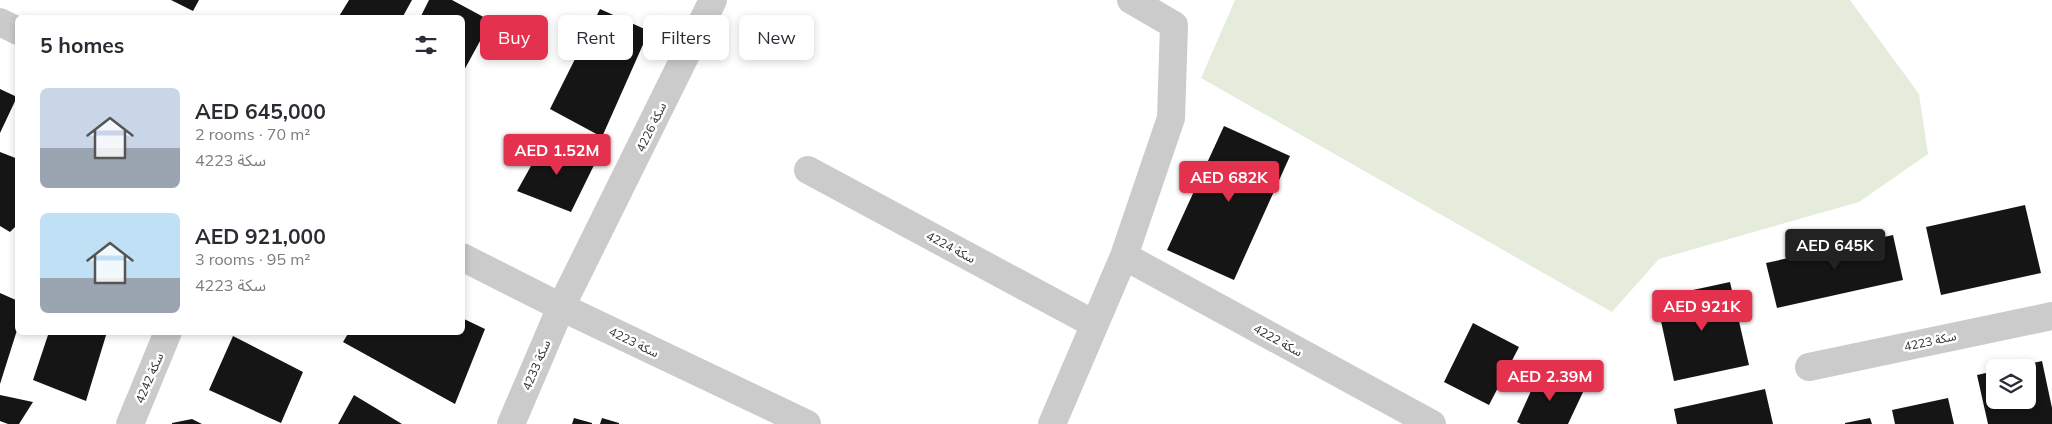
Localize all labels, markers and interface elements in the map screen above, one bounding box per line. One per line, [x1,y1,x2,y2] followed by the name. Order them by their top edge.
[480,15,548,60] chip: Buy
[558,15,633,60] chip: Rent
[643,15,729,60] chip: Filters
[739,15,814,60] chip: New
[412,31,440,59] icon: filters
[40,32,124,58] text: 5 homes
[195,98,326,124] text: AED 645,000
[633,100,669,154] street label: سكة 4226
[80,108,140,168] icon: home
[195,124,310,144] text: 2 rooms · 70 m²
[500,134,614,176] pin: AED 1.52M
[515,140,599,160] text: AED 1.52M
[195,150,266,170] text: سكة 4223
[1177,160,1281,203] pin: AED 682K
[1190,167,1268,187] text: AED 682K
[195,223,326,249] text: AED 921,000
[924,228,978,266] street label: سكة 4224
[1783,228,1887,271] pin: AED 645K
[80,233,140,293] icon: home
[1796,235,1874,255] text: AED 645K
[195,249,310,269] text: 3 rooms · 95 m²
[195,275,266,295] text: سكة 4223
[1650,290,1754,332] pin: AED 921K
[1663,296,1741,316] text: AED 921K
[1251,321,1305,359] street label: سكة 4222
[607,324,661,360] street label: سكة 4223
[1902,328,1958,354] street label: سكة 4223
[519,338,553,392] street label: سكة 4233
[132,351,166,405] street label: سكة 4242
[1986,359,2036,409] map controls
[1986,359,2036,409] button: layers
[1493,360,1607,402] pin: AED 2.39M
[1508,366,1592,386] text: AED 2.39M

